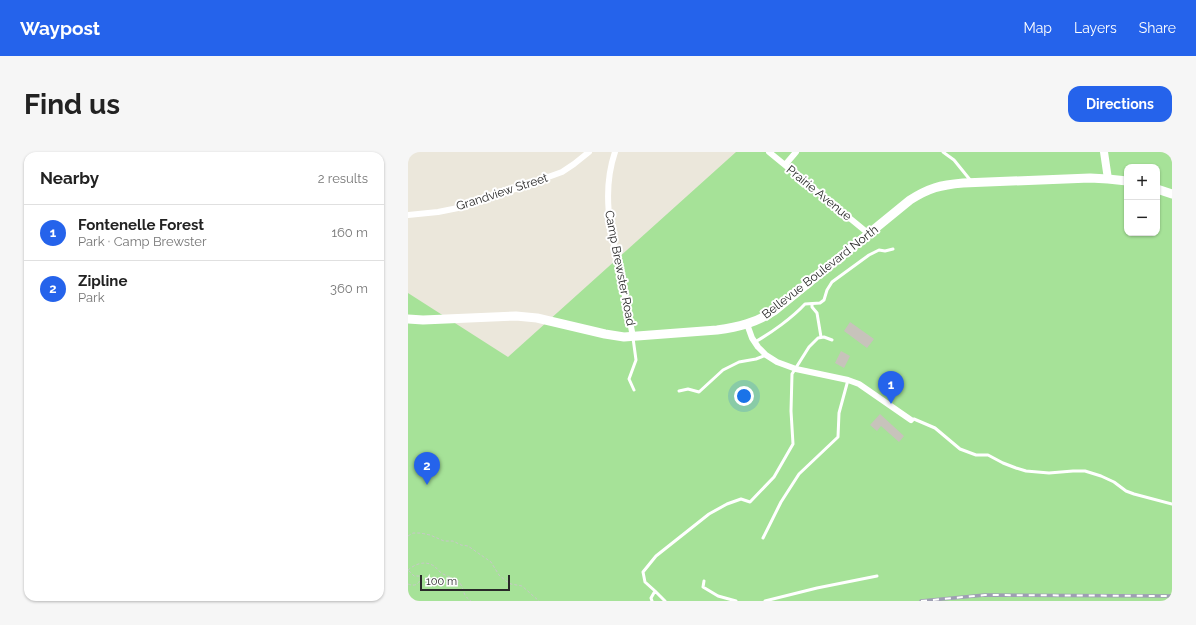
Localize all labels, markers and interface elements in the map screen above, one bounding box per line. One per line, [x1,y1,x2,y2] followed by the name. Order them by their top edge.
[20,17,100,39] text: Waypost
[1024,20,1052,36] text: Map
[1074,20,1117,36] text: Layers
[1139,20,1176,36] text: Share
[1068,86,1172,122] button: Directions
[24,88,120,121] text: Find us
[784,163,854,223] street label: Prairie Avenue
[1124,164,1160,236] map controls
[1124,164,1160,200] button: +
[40,168,99,188] text: Nearby
[318,171,368,186] text: 2 results
[454,171,550,213] street label: Grandview Street
[1124,200,1160,236] button: −
[602,209,638,327] street label: Camp Brewster Road
[78,216,204,234] text: Fontenelle Forest
[759,222,881,322] street label: Bellevue Boulevard North
[50,225,56,240] text: 1
[331,225,368,240] text: 160 m
[78,234,207,249] text: Park · Camp Brewster
[78,272,127,290] text: Zipline
[49,281,57,296] text: 2
[330,281,368,296] text: 360 m
[78,290,105,305] text: Park
[878,371,904,404] pin: 1
[734,386,754,406] your location
[414,452,440,485] pin: 2
[420,573,510,592] scale bar
[426,575,457,588] text: 100 m

